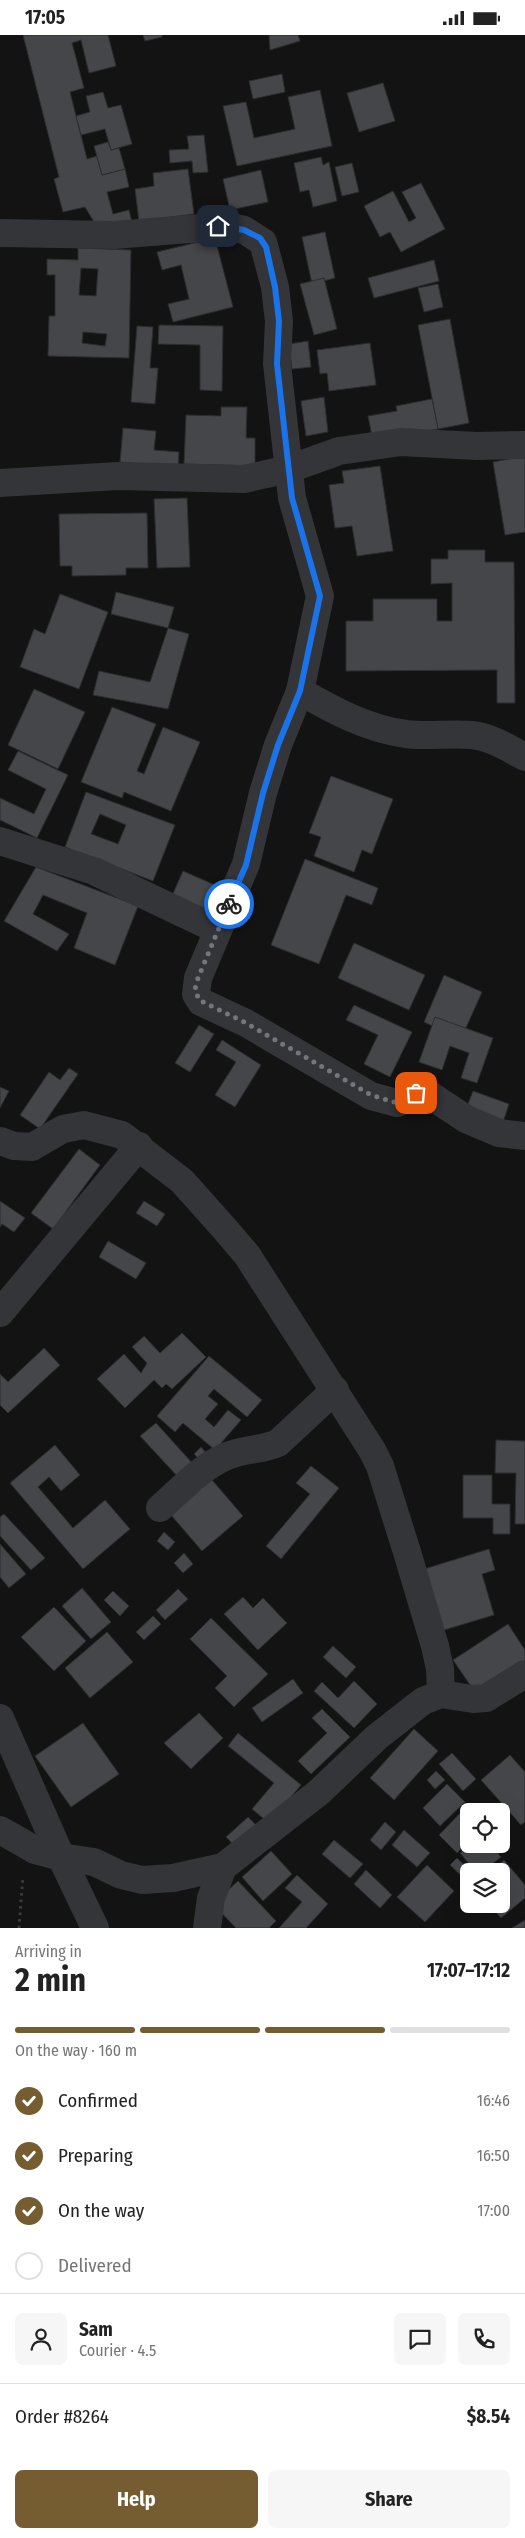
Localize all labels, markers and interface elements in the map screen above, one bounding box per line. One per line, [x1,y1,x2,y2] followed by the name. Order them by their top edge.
[25,6,65,29] text: 17:05
[197,205,239,247] pin
[204,212,232,240] icon: home
[204,879,254,929] courier
[215,890,243,918] icon: bike
[395,1072,437,1114] pin
[402,1079,430,1107] icon: bag
[460,1803,510,1913] map controls
[460,1803,510,1853] button: locate
[460,1863,510,1913] button: layers
[15,1942,82,1961] text: Arriving in
[427,1959,510,1982] text: 17:07–17:12
[15,1961,86,1999] text: 2 min
[15,2041,137,2060] text: On the way · 160 m
[15,2087,43,2115] icon: check
[58,2089,138,2112] text: Confirmed
[477,2091,510,2110] text: 16:46
[15,2142,43,2170] icon: check
[58,2144,133,2167] text: Preparing
[477,2146,510,2165] text: 16:50
[15,2197,43,2225] icon: check
[58,2199,144,2222] text: On the way
[477,2201,510,2220] text: 17:00
[58,2254,132,2277] text: Delivered
[15,2313,67,2365] button: person
[394,2313,446,2365] button: chat
[458,2313,510,2365] button: phone
[79,2318,113,2341] text: Sam
[79,2341,156,2360] text: Courier · 4.5
[15,2405,109,2428] text: Order #8264
[467,2405,510,2428] text: $8.54
[15,2470,258,2528] button: Help
[268,2470,510,2528] button: Share

